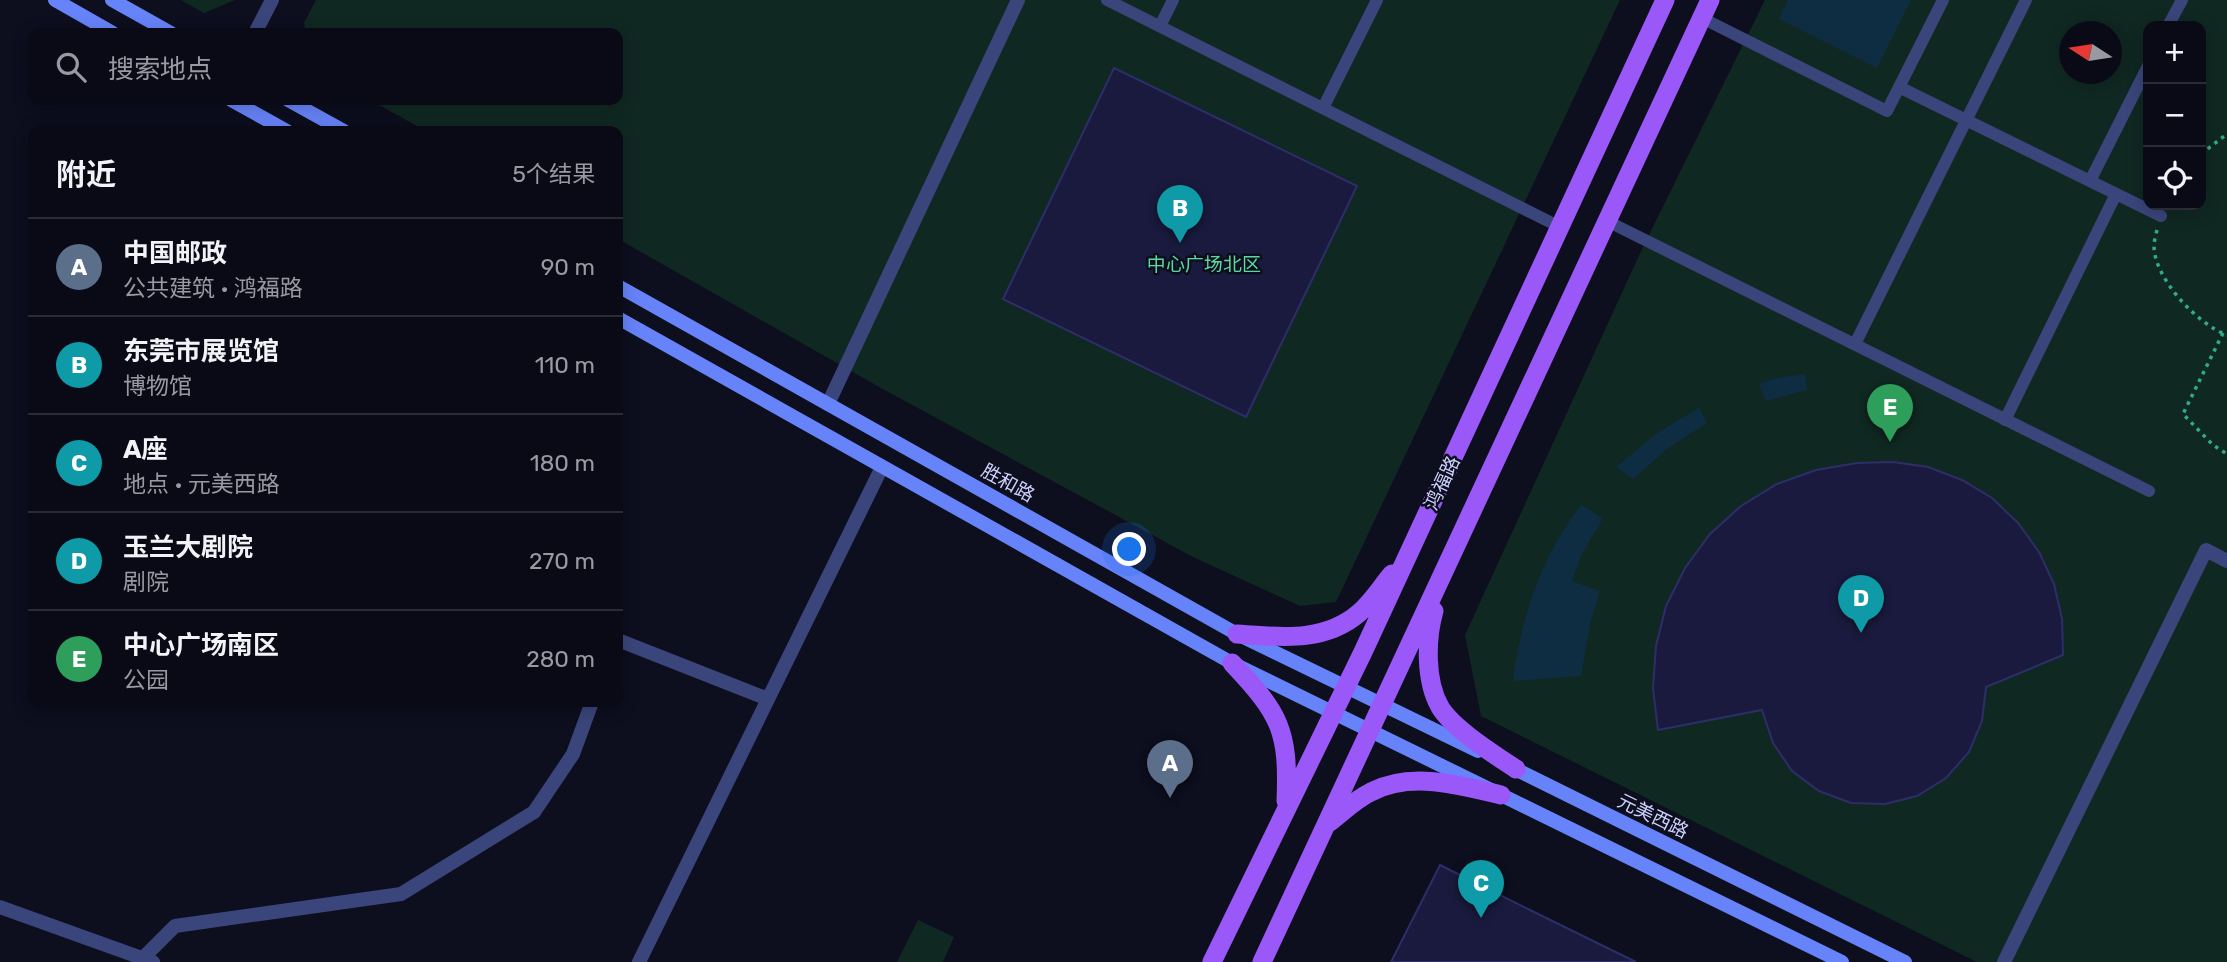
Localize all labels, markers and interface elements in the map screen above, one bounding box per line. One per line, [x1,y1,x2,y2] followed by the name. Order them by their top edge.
[2059,21,2122,84] north arrow
[2143,21,2206,210] map controls
[2143,21,2206,84] button: +
[28,28,623,105] search box
[52,48,90,86] icon: search
[108,54,212,85] text: 搜索地点
[2143,84,2206,147] button: −
[2143,147,2206,210] button: locate
[56,157,116,193] text: 附近
[512,160,595,188] text: 5个结果
[1157,185,1203,243] pin: B
[123,238,227,269] text: 中国邮政
[71,253,87,281] text: A
[541,253,595,281] text: 90 m
[1147,253,1261,276] park label: 中心广场北区
[123,274,303,302] text: 公共建筑 · 鸿福路
[123,336,279,367] text: 东莞市展览馆
[71,351,87,379] text: B
[535,351,595,379] text: 110 m
[123,372,192,400] text: 博物馆
[1867,384,1913,442] pin: E
[123,434,168,465] text: A座
[71,449,87,477] text: C
[530,449,595,477] text: 180 m
[1420,452,1464,514] street label: 鸿福路
[977,459,1039,507] street label: 胜和路
[123,470,280,498] text: 地点 · 元美西路
[123,532,253,563] text: 玉兰大剧院
[1112,532,1146,566] your location
[71,547,87,575] text: D
[529,547,595,575] text: 270 m
[123,568,169,596] text: 剧院
[1838,575,1884,633] pin: D
[123,630,279,661] text: 中心广场南区
[72,645,86,673] text: E
[526,645,595,673] text: 280 m
[123,666,169,694] text: 公园
[1147,740,1193,798] pin: A
[1614,789,1692,843] street label: 元美西路
[1458,860,1504,918] pin: C

